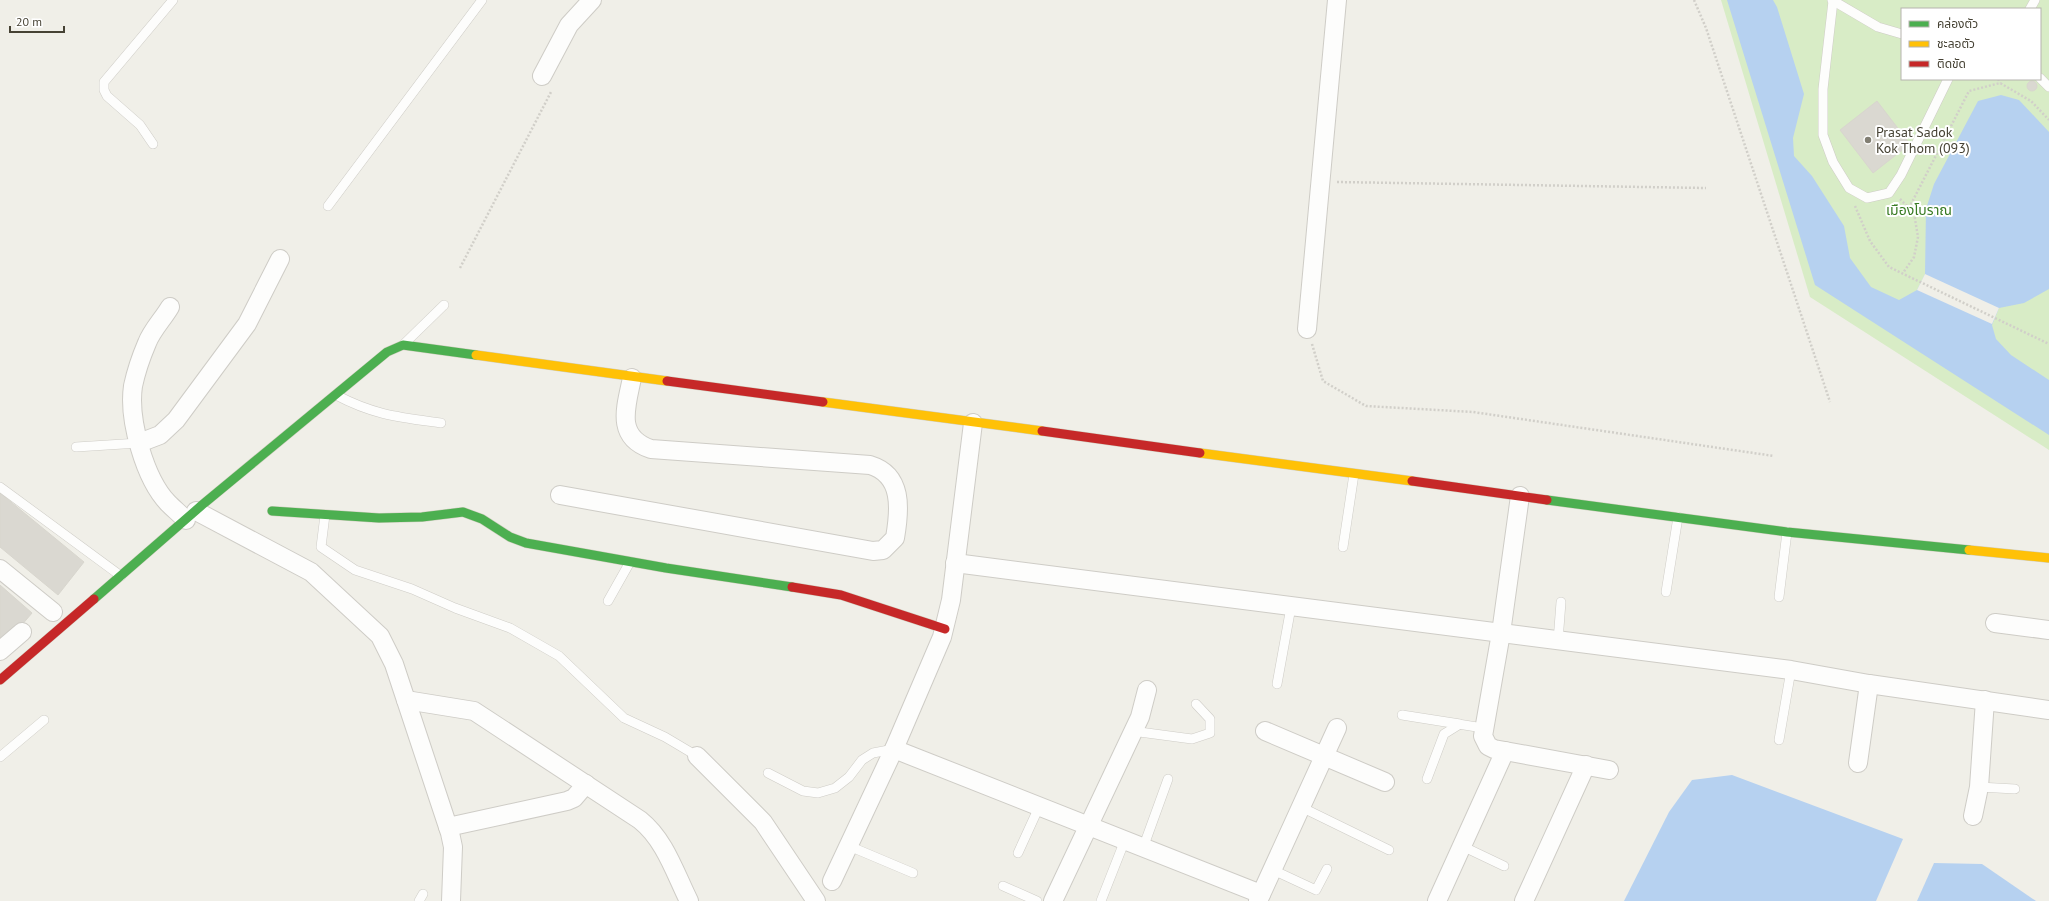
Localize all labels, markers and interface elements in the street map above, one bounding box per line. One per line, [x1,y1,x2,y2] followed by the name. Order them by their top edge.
[10,8,64,34] scale bar
[1901,8,2041,80] legend
[16,14,42,29] text: 20 m
[1937,16,1978,31] text: คล่องตัว
[1937,36,1975,51] text: ชะลอตัว
[1937,56,1966,71] text: ติดขัด
[1876,123,1970,157] place label: Prasat Sadok Kok Thom (093)
[1863,135,1873,145] marker: Prasat Sadok Kok Thom (093)
[1886,201,1952,219] park label: เมืองโบราณ

